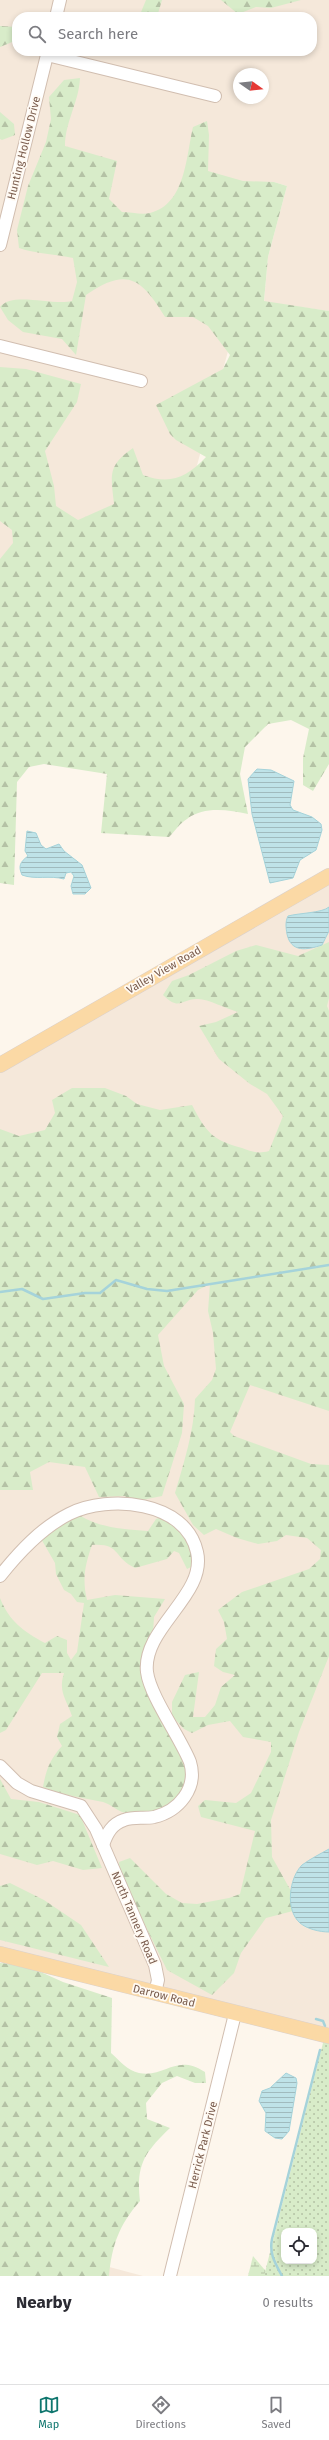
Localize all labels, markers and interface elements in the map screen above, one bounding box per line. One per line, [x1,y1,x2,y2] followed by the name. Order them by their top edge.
[12,12,317,56] search box
[26,23,48,45] icon: search
[58,25,138,43] text: Search here
[233,68,269,104] north arrow
[5,95,43,201] street label: Hunting Hollow Drive
[125,943,203,997] street label: Valley View Road
[109,1870,159,1966] street label: North Tannery Road
[132,1982,196,2010] street label: Darrow Road
[186,2100,220,2190] street label: Herrick Park Drive
[281,2228,317,2264] map controls
[281,2228,317,2264] button: locate
[16,2292,71,2313] text: Nearby
[262,2295,313,2310] text: 0 results
[38,2394,60,2431] tab: Map
[135,2394,186,2431] tab: Directions
[261,2394,291,2431] tab: Saved

